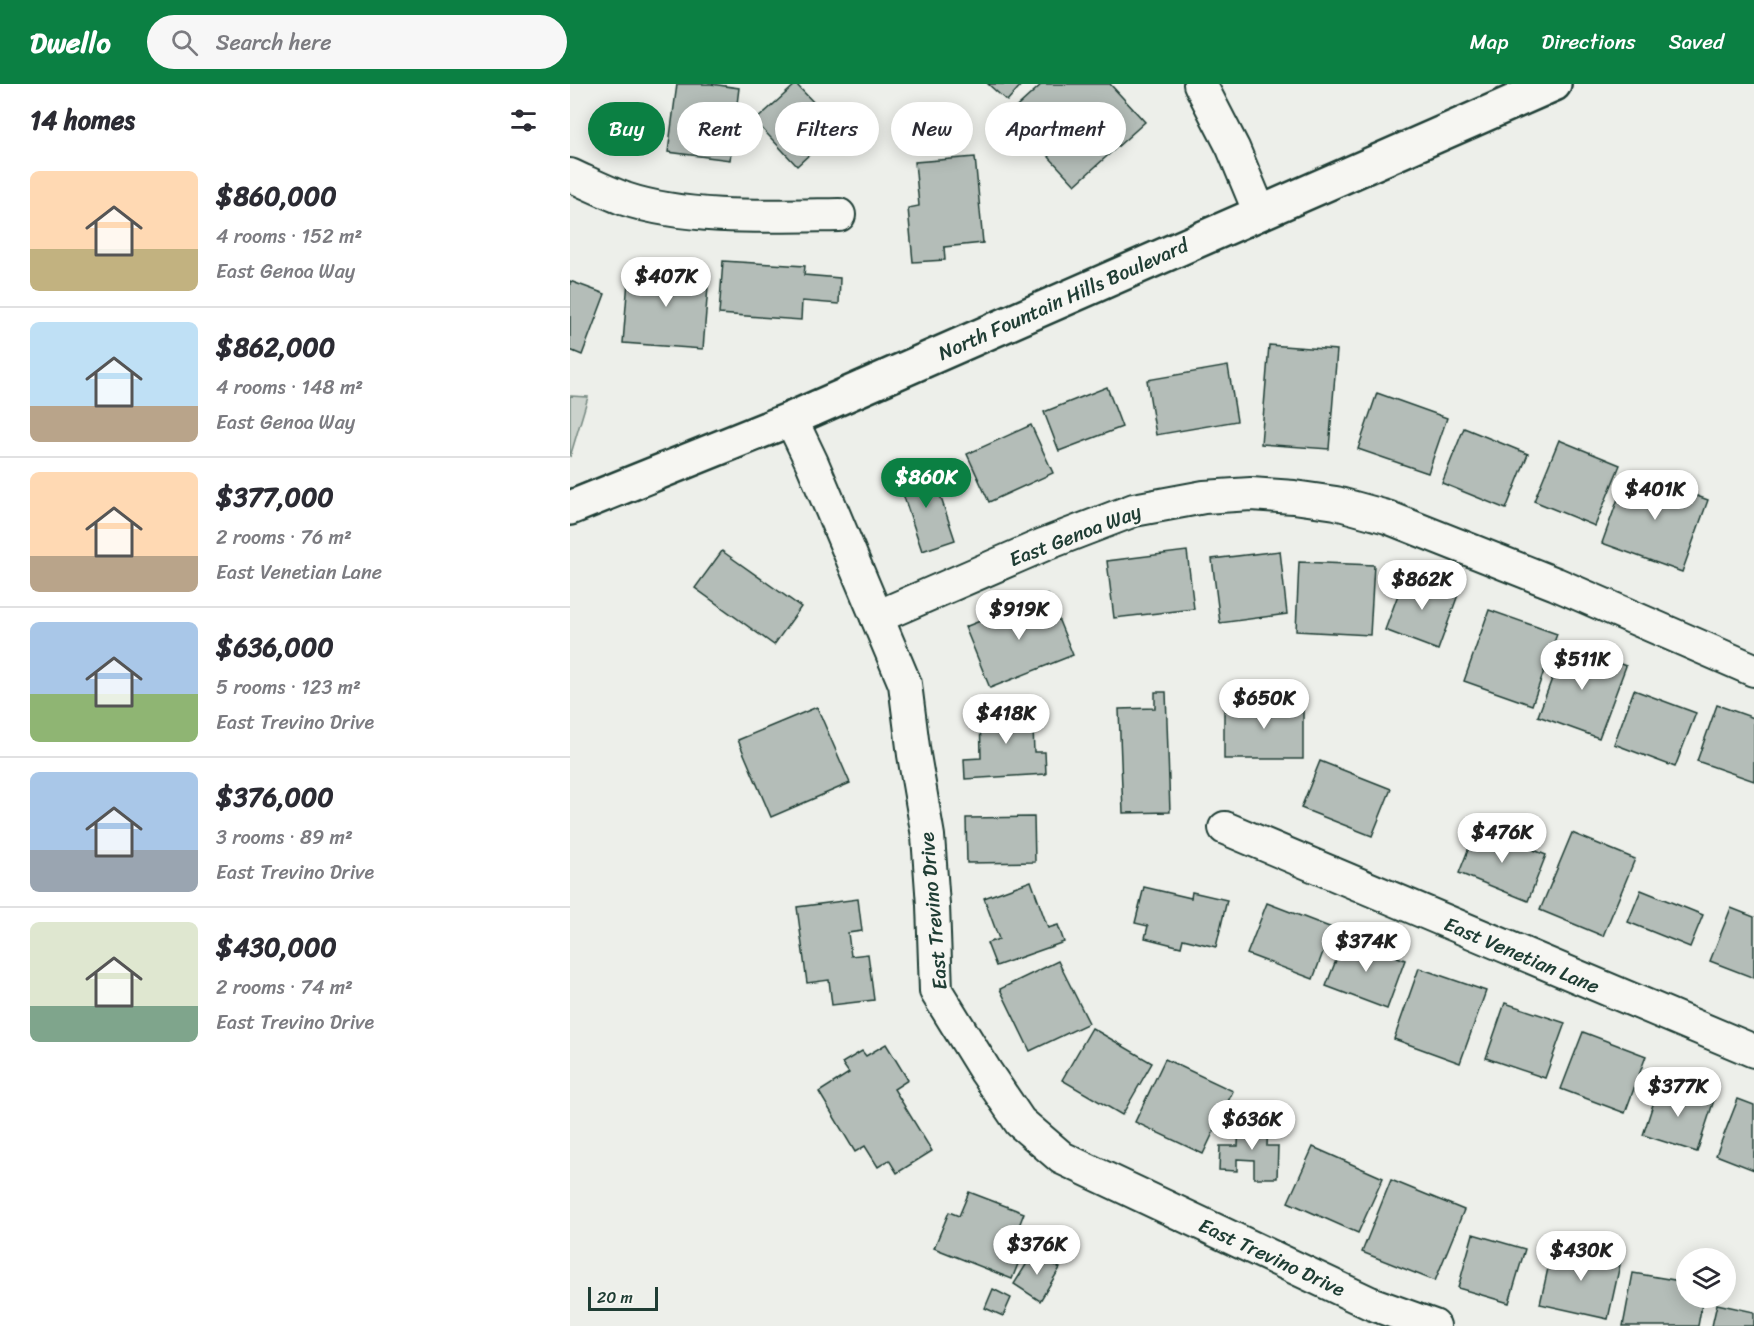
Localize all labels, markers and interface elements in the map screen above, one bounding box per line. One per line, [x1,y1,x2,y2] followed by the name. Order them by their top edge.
[147,15,567,69] search box
[30,18,111,67] text: Dwello
[216,23,332,62] text: Search here
[1470,23,1508,61] text: Map
[1541,23,1636,61] text: Directions
[1669,23,1724,61] text: Saved
[168,26,201,59] icon: search
[30,97,135,143] text: 14 homes
[588,102,665,156] chip: Buy
[677,102,763,156] chip: Rent
[775,102,879,156] chip: Filters
[891,102,973,156] chip: New
[985,102,1126,156] chip: Apartment
[507,104,540,137] icon: filters
[216,173,337,219] text: $860,000
[78,195,150,267] icon: home
[216,219,362,254] text: 4 rooms · 152 m²
[932,228,1196,371] street label: North Fountain Hills Boulevard
[216,254,355,289] text: East Genoa Way
[624,257,708,308] pin: $407K
[635,259,697,294] text: $407K
[216,324,335,370] text: $862,000
[78,346,150,418] icon: home
[216,370,363,405] text: 4 rooms · 148 m²
[216,405,355,440] text: East Genoa Way
[884,458,968,509] pin: $860K
[895,460,957,495] text: $860K
[1613,470,1697,521] pin: $401K
[1625,472,1685,507] text: $401K
[216,474,334,520] text: $377,000
[1004,494,1147,577] street label: East Genoa Way
[78,496,150,568] icon: home
[216,520,352,555] text: 2 rooms · 76 m²
[216,555,382,590] text: East Venetian Lane
[1380,560,1464,611] pin: $862K
[1392,562,1452,597] text: $862K
[977,590,1061,641] pin: $919K
[990,592,1048,627] text: $919K
[216,624,334,670] text: $636,000
[1540,640,1624,691] pin: $511K
[1555,642,1610,677] text: $511K
[78,646,150,718] icon: home
[216,670,361,705] text: 5 rooms · 123 m²
[1222,679,1306,730] pin: $650K
[1233,681,1295,716] text: $650K
[964,694,1048,745] pin: $418K
[977,696,1035,731] text: $418K
[216,705,374,740] text: East Trevino Drive
[216,774,334,820] text: $376,000
[78,796,150,868] icon: home
[1460,813,1544,864] pin: $476K
[1472,815,1532,850] text: $476K
[216,820,353,855] text: 3 rooms · 89 m²
[909,830,958,991] street label: East Trevino Drive
[216,855,374,890] text: East Trevino Drive
[1439,907,1605,1004] street label: East Venetian Lane
[1324,922,1408,973] pin: $374K
[216,924,337,970] text: $430,000
[1336,924,1396,959] text: $374K
[78,946,150,1018] icon: home
[216,970,353,1005] text: 2 rooms · 74 m²
[216,1005,374,1040] text: East Trevino Drive
[1636,1067,1720,1118] pin: $377K
[1648,1069,1708,1104] text: $377K
[1210,1100,1294,1151] pin: $636K
[1222,1102,1282,1137] text: $636K
[1193,1208,1351,1307] street label: East Trevino Drive
[995,1225,1079,1276] pin: $376K
[1007,1227,1067,1262] text: $376K
[1539,1231,1623,1282] pin: $430K
[1550,1233,1612,1268] text: $430K
[1676,1248,1736,1308] map controls
[1676,1248,1736,1308] button: layers
[597,1283,633,1312] text: 20 m
[588,1284,658,1312] scale bar

